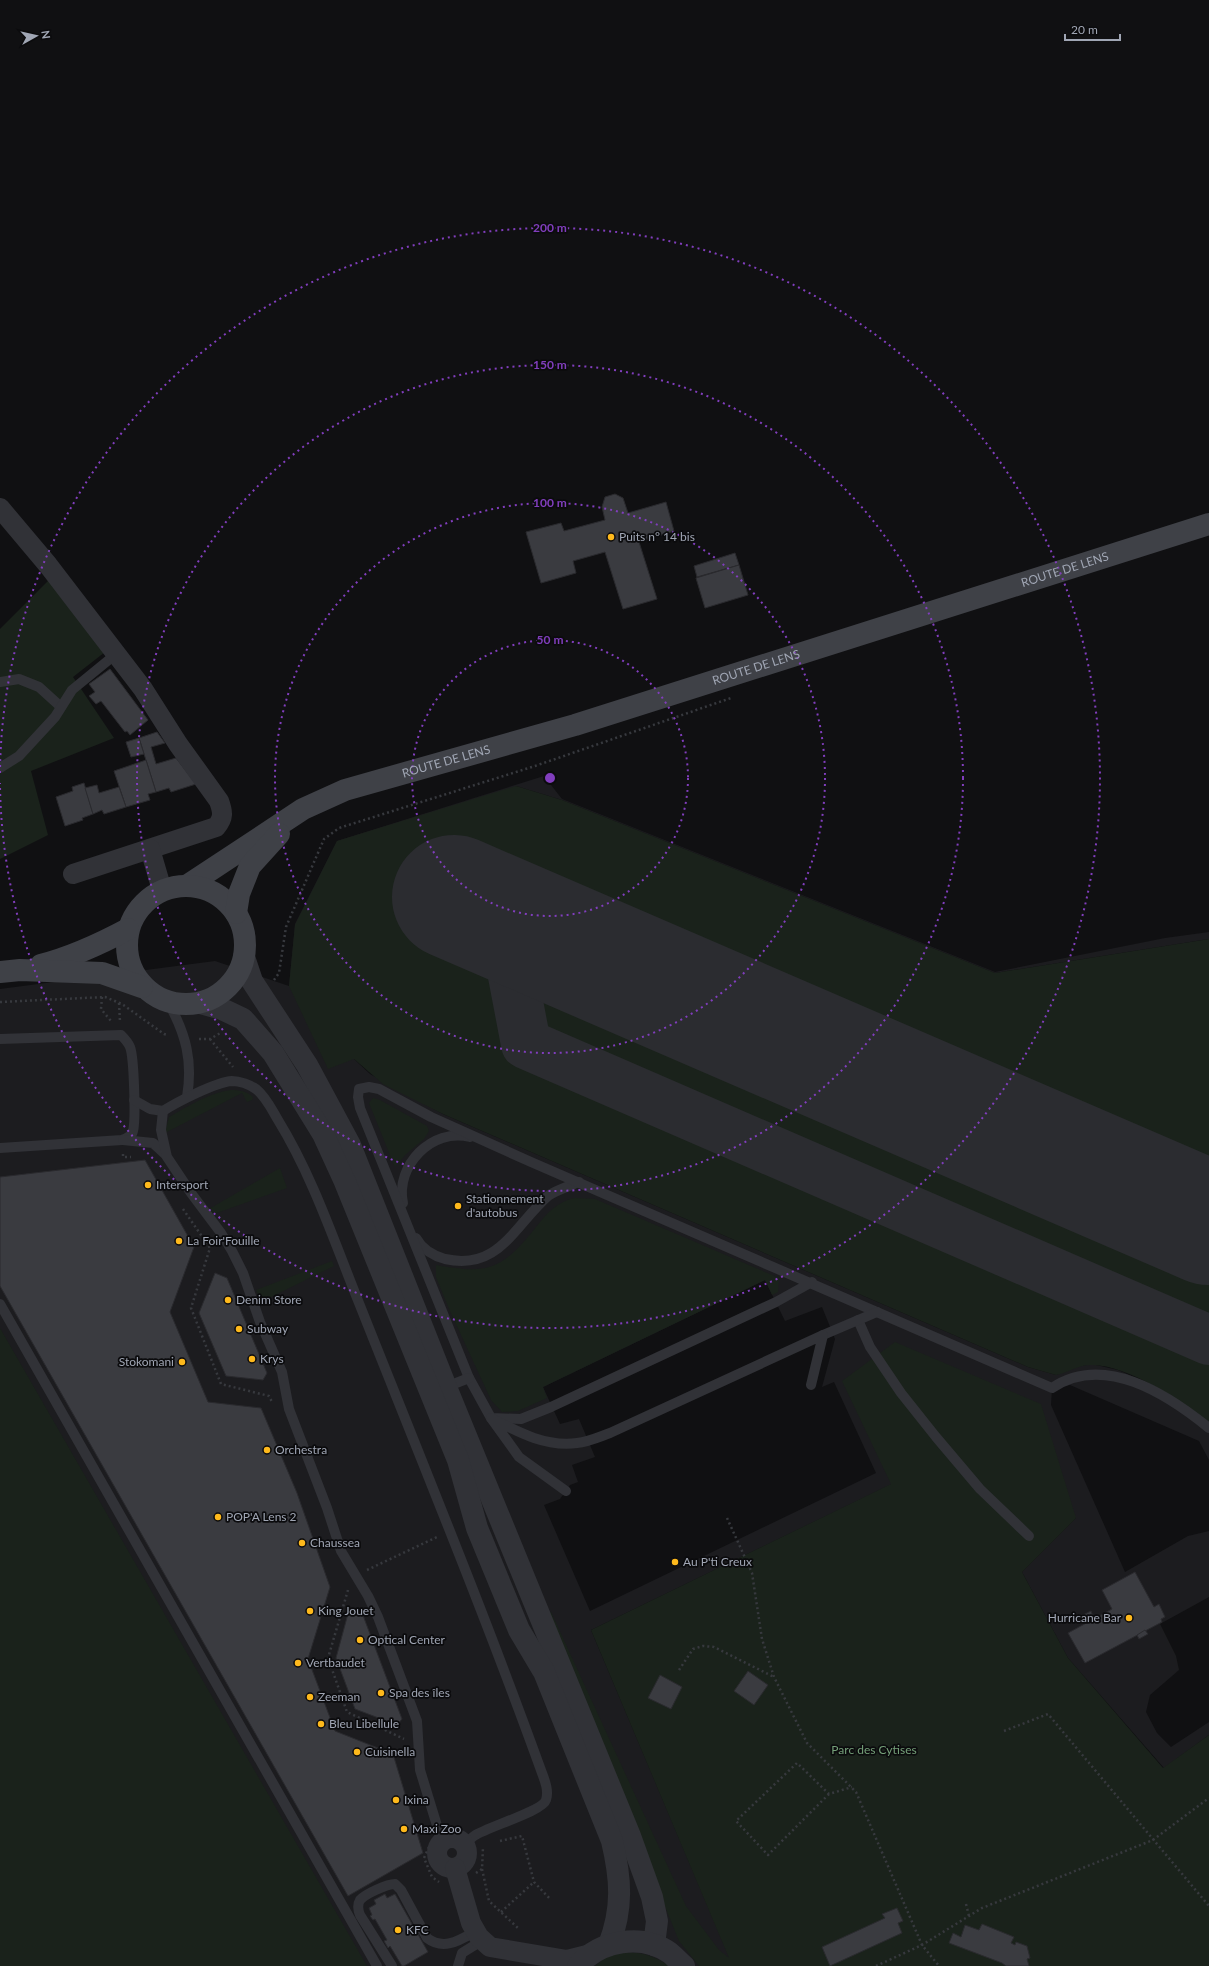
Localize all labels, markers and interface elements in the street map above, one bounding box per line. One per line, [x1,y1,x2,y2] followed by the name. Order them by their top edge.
[16,16,56,56] north arrow
[1065,16,1120,42] scale bar
[1071,22,1098,37] text: 20 m
[39,29,53,40] text: N
[533,220,567,235] text: 200 m
[533,357,567,372] text: 150 m
[533,495,567,510] text: 100 m
[619,529,695,544] place label: Puits n° 14 bis
[606,532,616,542] marker: Puits n° 14 bis
[1019,548,1110,590] street label: ROUTE DE LENS
[537,632,563,647] text: 50 m
[710,646,802,688] street label: ROUTE DE LENS
[400,741,492,781] street label: ROUTE DE LENS
[543,771,557,785] centre of rings
[156,1177,209,1192] place label: Intersport
[143,1180,153,1190] marker: Intersport
[466,1191,544,1220] place label: Stationnement d'autobus
[453,1201,463,1211] marker: Stationnement d'autobus
[187,1233,260,1248] place label: La Foir'Fouille
[174,1236,184,1246] marker: La Foir'Fouille
[236,1292,302,1307] place label: Denim Store
[223,1295,233,1305] marker: Denim Store
[247,1321,289,1336] place label: Subway
[234,1324,244,1334] marker: Subway
[260,1351,284,1366] place label: Krys
[119,1354,174,1369] place label: Stokomani
[247,1354,257,1364] marker: Krys
[177,1357,187,1367] marker: Stokomani
[275,1442,327,1457] place label: Orchestra
[262,1445,272,1455] marker: Orchestra
[226,1509,297,1524] place label: POP'A Lens 2
[213,1512,223,1522] marker: POP'A Lens 2
[310,1535,360,1550] place label: Chaussea
[297,1538,307,1548] marker: Chaussea
[683,1554,752,1569] place label: Au P'ti Creux
[670,1557,680,1567] marker: Au P'ti Creux
[318,1603,374,1618] place label: King Jouet
[305,1606,315,1616] marker: King Jouet
[1048,1610,1122,1625] place label: Hurricane Bar
[1124,1613,1134,1623] marker: Hurricane Bar
[368,1632,446,1647] place label: Optical Center
[355,1635,365,1645] marker: Optical Center
[306,1655,366,1670] place label: Vertbaudet
[293,1658,303,1668] marker: Vertbaudet
[389,1685,450,1700] place label: Spa des îles
[376,1688,386,1698] marker: Spa des îles
[318,1689,360,1704] place label: Zeeman
[305,1692,315,1702] marker: Zeeman
[329,1716,399,1731] place label: Bleu Libellule
[316,1719,326,1729] marker: Bleu Libellule
[831,1742,917,1757] park label: Parc des Cytises
[365,1744,415,1759] place label: Cuisinella
[352,1747,362,1757] marker: Cuisinella
[404,1792,429,1807] place label: Ixina
[391,1795,401,1805] marker: Ixina
[412,1821,462,1836] place label: Maxi Zoo
[399,1824,409,1834] marker: Maxi Zoo
[406,1922,429,1937] place label: KFC
[393,1925,403,1935] marker: KFC

